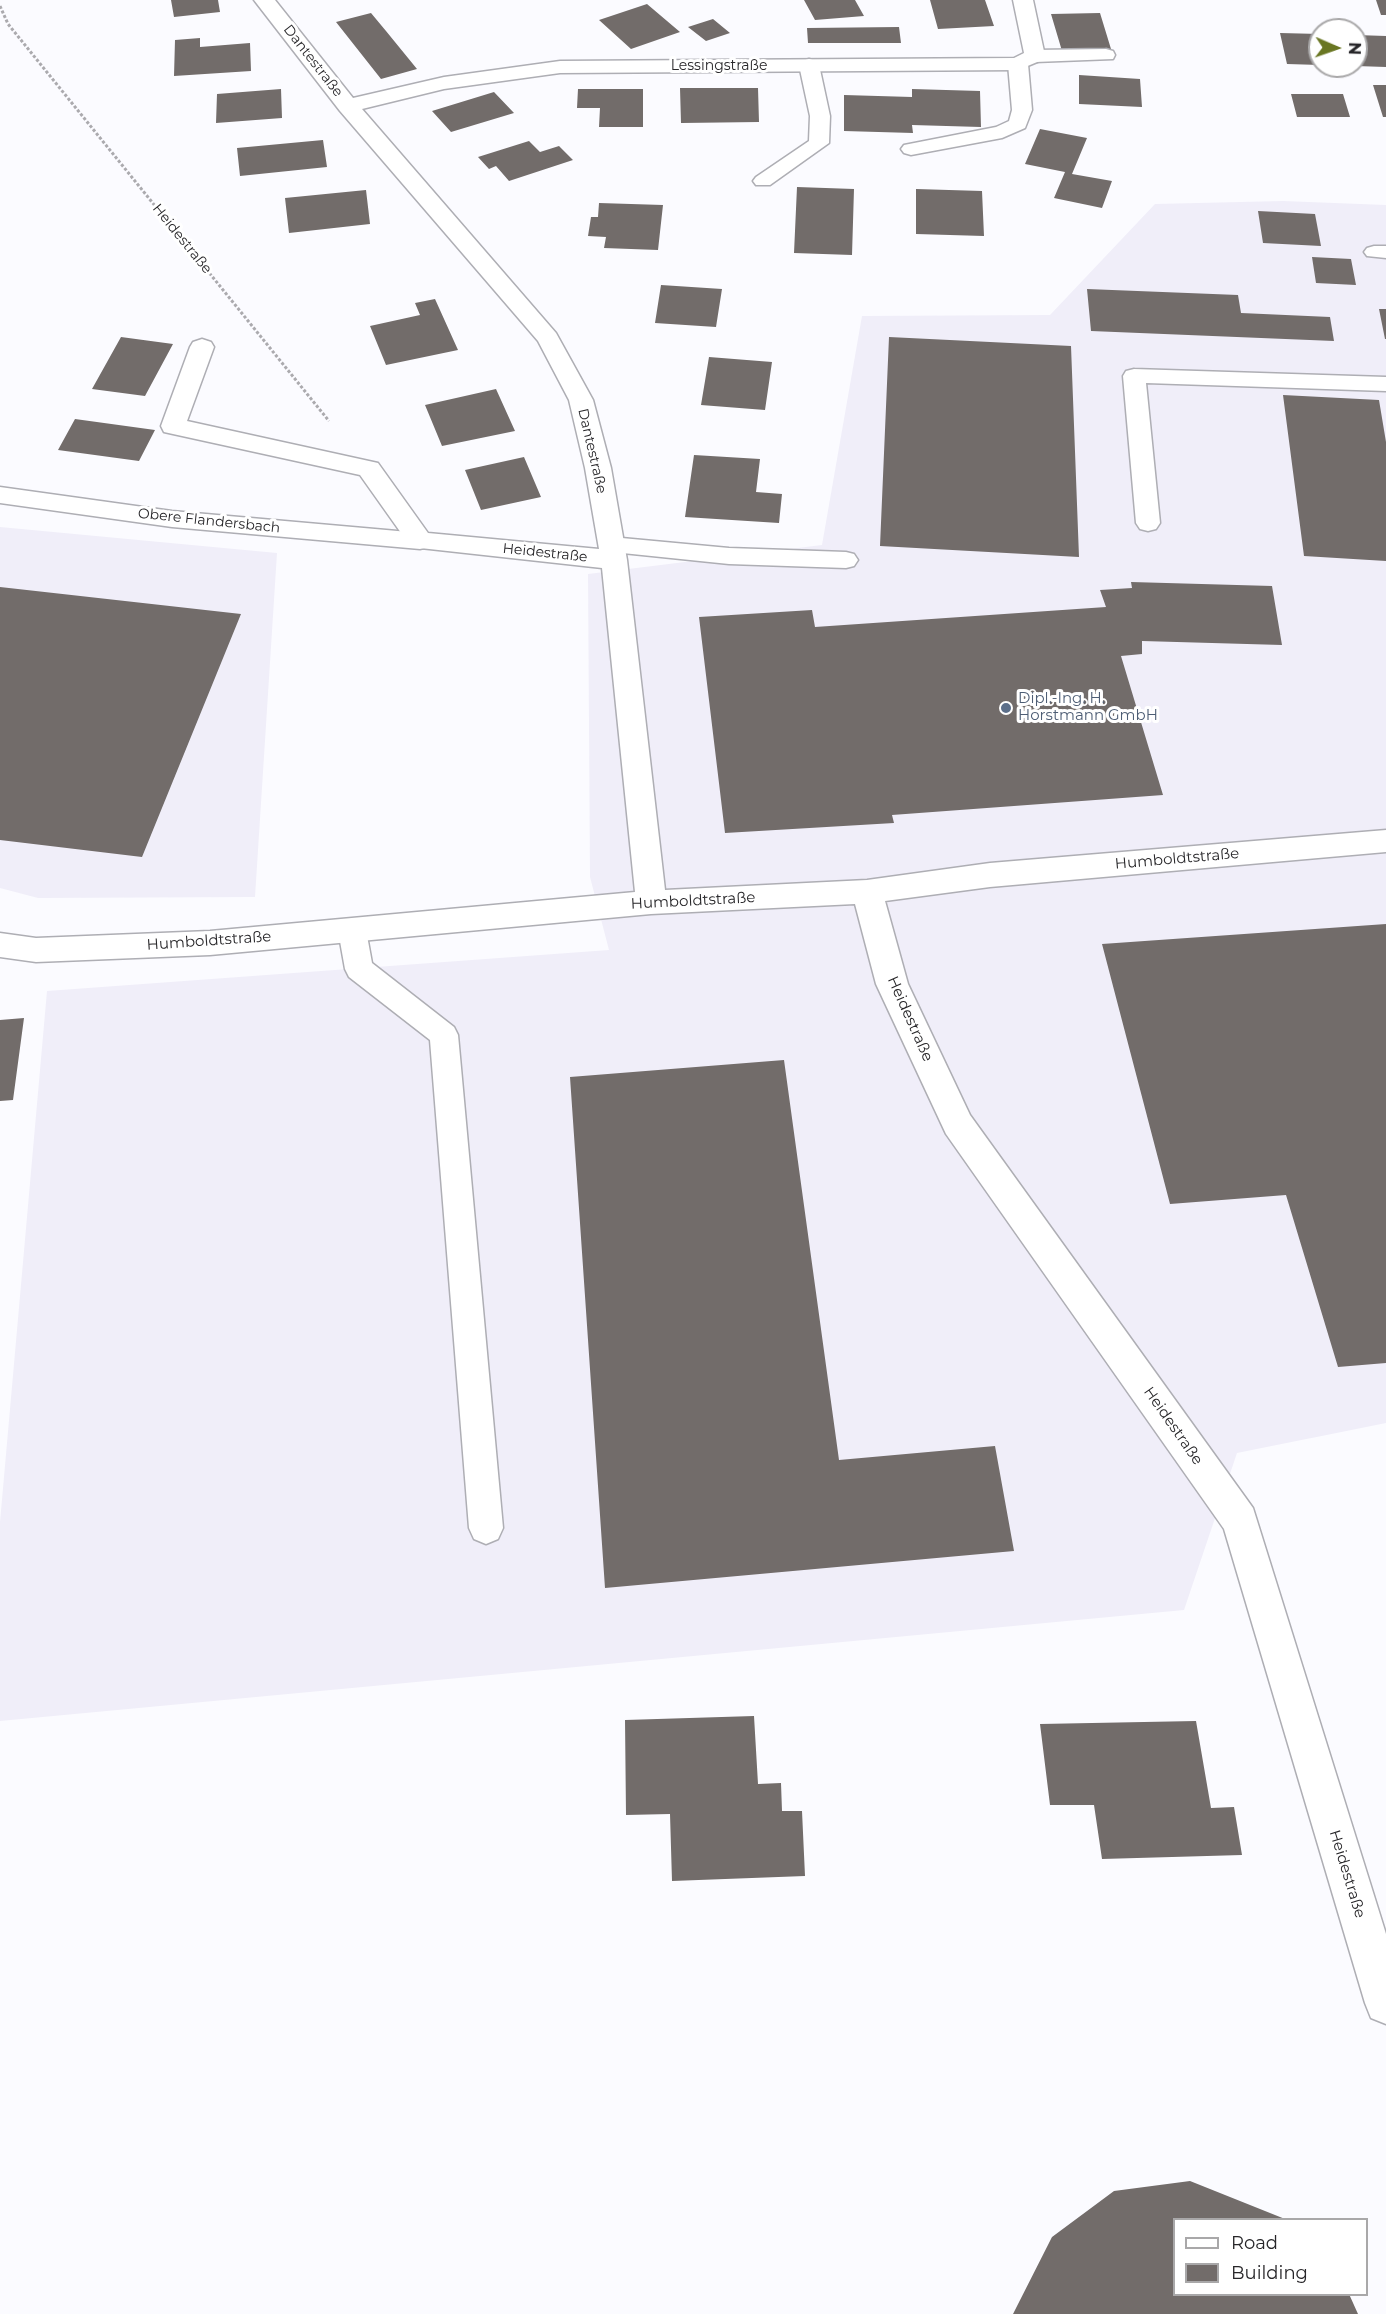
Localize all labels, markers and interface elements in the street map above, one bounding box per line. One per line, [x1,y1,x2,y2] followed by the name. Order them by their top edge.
[1308,18,1368,78] north arrow
[280,22,346,100] street label: Dantestraße
[1345,42,1364,55] text: N
[671,58,767,74] street label: Lessingstraße
[149,201,215,277] street label: Heidestraße
[574,407,610,495] street label: Dantestraße
[137,505,281,537] street label: Obere Flandersbach
[502,540,588,566] street label: Heidestraße
[1018,690,1158,725] place label: Dipl.-Ing. H. Horstmann GmbH
[999,701,1013,715] marker: Dipl.-Ing. H. Horstmann GmbH
[1114,845,1240,873] street label: Humboldtstraße
[630,889,756,913] street label: Humboldtstraße
[146,928,272,954] street label: Humboldtstraße
[883,974,937,1064] street label: Heidestraße
[1139,1383,1207,1469] street label: Heidestraße
[1325,1828,1369,1920] street label: Heidestraße
[1173,2218,1368,2296] legend
[1231,2232,1278,2254] text: Road
[1231,2262,1308,2284] text: Building

